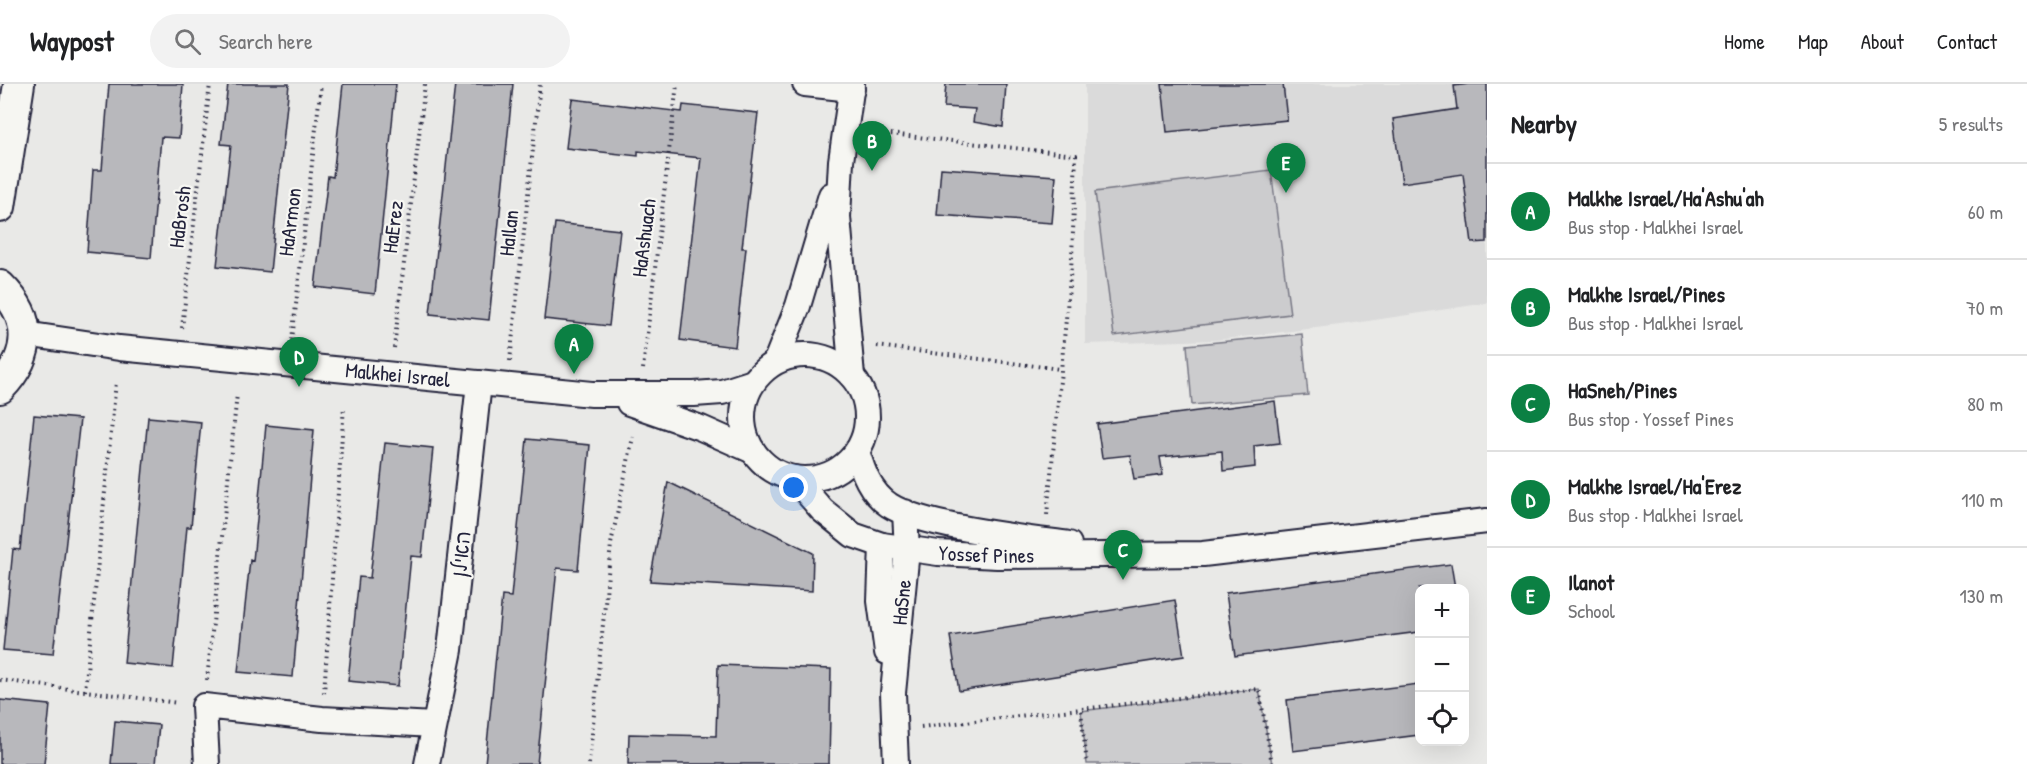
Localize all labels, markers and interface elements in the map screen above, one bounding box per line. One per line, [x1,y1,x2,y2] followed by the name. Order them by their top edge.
[150,14,570,68] search box
[30,22,114,60] text: Waypost
[171,25,204,58] icon: search
[219,26,313,56] text: Search here
[1724,27,1765,56] text: Home
[1798,27,1828,56] text: Map
[1861,27,1904,56] text: About
[1937,27,1997,56] text: Contact
[1511,106,1577,141] text: Nearby
[1939,110,2003,137] text: 5 results
[852,122,892,171] pin: B
[1266,144,1306,193] pin: E
[1568,183,1764,213] text: Malkhe Israel/Ha'Ashu'ah
[161,184,198,250] street label: HaBrosh
[271,186,308,258] street label: HaArmon
[624,197,663,279] street label: HaAshuach
[1526,198,1535,225] text: A
[1968,198,2003,225] text: 60 m
[375,199,410,255] street label: HaErez
[492,208,525,257] street label: HaIlan
[1568,213,1743,240] text: Bus stop · Malkhei Israel
[1568,279,1725,309] text: Malkhe Israel/Pines
[1525,294,1536,321] text: B
[1966,294,2003,321] text: 70 m
[1568,309,1743,336] text: Bus stop · Malkhei Israel
[554,324,594,374] pin: A
[280,338,318,387] pin: D
[344,355,452,394] street label: Malkhei Israel
[1568,375,1677,405] text: HaSneh/Pines
[1525,390,1536,417] text: C
[1967,390,2003,417] text: 80 m
[1568,405,1734,432] text: Bus stop · Yossef Pines
[1568,471,1741,501] text: Malkhe Israel/Ha'Erez
[779,473,808,502] your location
[1526,486,1535,513] text: D
[1961,486,2003,513] text: 110 m
[1568,501,1743,528] text: Bus stop · Malkhei Israel
[444,529,477,579] street label: האילן
[1104,530,1142,580] pin: C
[938,538,1034,570] street label: Yossef Pines
[1568,567,1614,597] text: Ilanot
[885,578,918,627] street label: HaSne
[1526,582,1535,609] text: E
[1960,582,2003,609] text: 130 m
[1415,584,1469,746] map controls
[1415,584,1469,638] button: +
[1568,597,1615,624] text: School
[1415,638,1469,692] button: −
[1415,692,1469,746] button: locate

